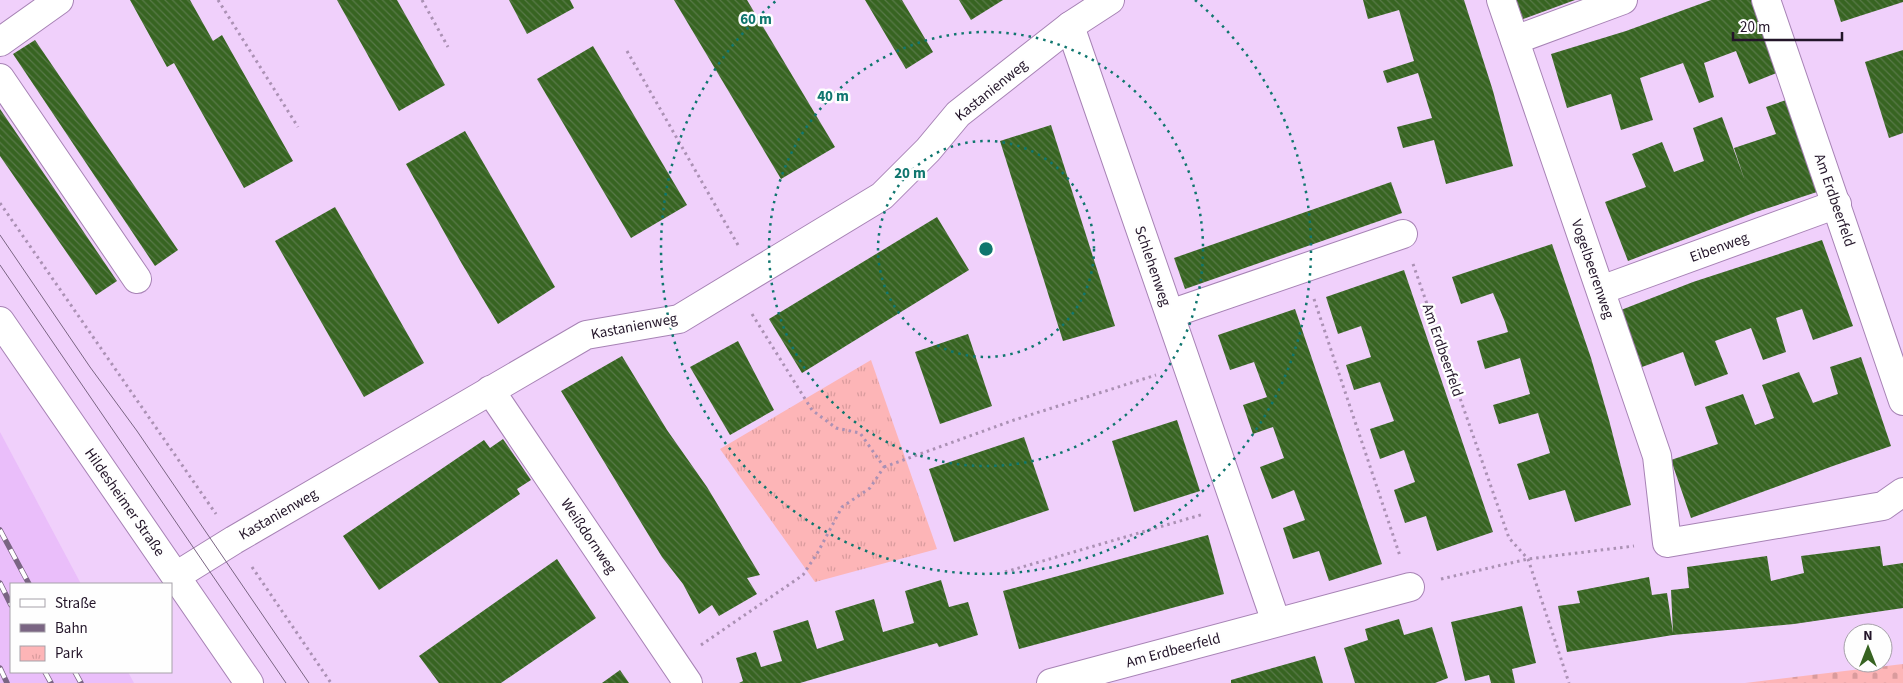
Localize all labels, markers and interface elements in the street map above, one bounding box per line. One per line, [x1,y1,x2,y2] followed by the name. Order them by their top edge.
[740,9,772,30] text: 60 m
[1733,10,1842,42] scale bar
[1740,17,1770,38] text: 20 m
[951,54,1032,126] street label: Kastanienweg
[817,86,849,107] text: 40 m
[1809,151,1860,249] street label: Am Erdbeerfeld
[894,163,926,184] text: 20 m
[1566,217,1619,322] street label: Vogelbeerenweg
[1129,223,1176,310] street label: Schlehenweg
[1687,227,1752,268] street label: Eibenweg
[977,240,995,258] centre of rings
[1417,301,1468,399] street label: Am Erdbeerfeld
[589,308,680,345] street label: Kastanienweg
[79,444,170,561] street label: Hildesheimer Straße
[235,483,322,545] street label: Kastanienweg
[556,494,622,579] street label: Weißdornweg
[10,583,172,673] legend
[55,593,96,614] text: Straße
[55,618,88,639] text: Bahn
[1843,623,1893,673] north arrow
[1863,626,1873,646] text: N
[1124,628,1223,673] street label: Am Erdbeerfeld
[55,643,84,664] text: Park

